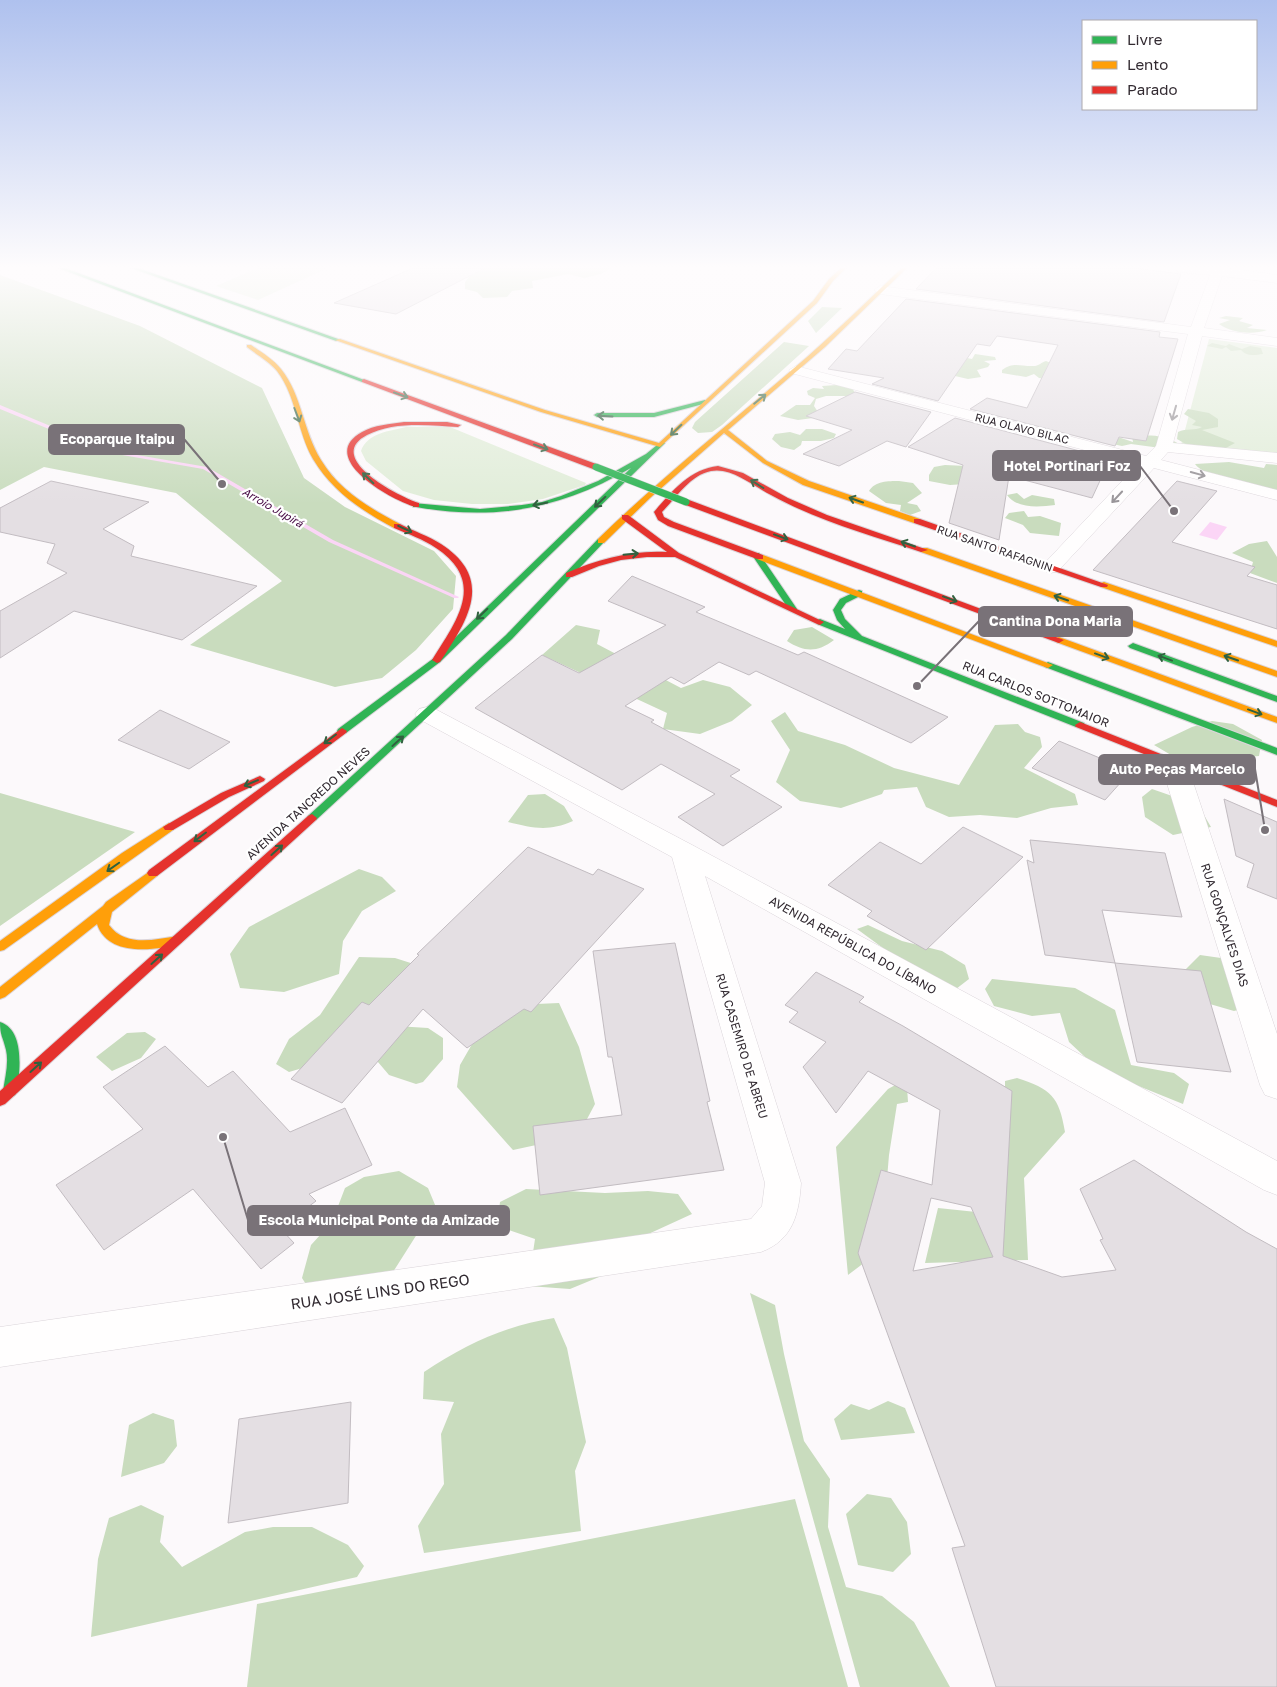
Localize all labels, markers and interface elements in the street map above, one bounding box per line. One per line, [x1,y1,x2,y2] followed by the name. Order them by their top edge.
[1082,20,1257,110] legend
[1127,30,1163,48] text: Livre
[1127,55,1168,73] text: Lento
[1127,80,1178,98] text: Parado
[392,391,408,400] one-way arrow
[753,394,766,405] one-way arrow
[1168,404,1178,420] one-way arrow
[293,407,302,423] one-way arrow
[974,410,1070,446] street label: RUA OLAVO BILAC
[598,411,614,420] one-way arrow
[669,424,682,436] one-way arrow
[49,425,184,454] callout: Ecoparque Itaipu
[59,430,175,447] text: Ecoparque Itaipu
[533,443,548,452] one-way arrow
[993,451,1140,480] callout: Hotel Portinari Foz
[1004,457,1130,474] text: Hotel Portinari Foz
[1189,469,1205,479] one-way arrow
[363,473,375,485] one-way arrow
[751,479,765,489] one-way arrow
[240,484,307,531] water label: Arroio Jupirá
[1111,490,1123,503] one-way arrow
[849,495,864,504] one-way arrow
[594,496,606,508] one-way arrow
[532,499,548,509] one-way arrow
[936,522,1054,574] street label: RUA SANTO RAFAGNIN
[397,524,412,534] one-way arrow
[773,533,788,542] one-way arrow
[901,539,916,548] one-way arrow
[622,549,638,558] one-way arrow
[1054,593,1069,602] one-way arrow
[942,595,957,604] one-way arrow
[979,607,1132,636] callout: Cantina Dona Maria
[476,608,489,620] one-way arrow
[989,612,1121,629] text: Cantina Dona Maria
[1094,652,1110,661] one-way arrow
[1158,653,1174,662] one-way arrow
[1224,653,1239,662] one-way arrow
[960,658,1112,730] street label: RUA CARLOS SOTTOMAIOR
[1247,708,1262,717] one-way arrow
[323,734,337,744] one-way arrow
[392,735,405,747] one-way arrow
[243,743,373,863] street label: AVENIDA TANCREDO NEVES
[1099,755,1255,784] callout: Auto Peças Marcelo
[1109,760,1245,777] text: Auto Peças Marcelo
[244,779,259,789] one-way arrow
[194,831,207,842] one-way arrow
[271,844,284,856] one-way arrow
[1198,861,1252,989] street label: RUA GONÇALVES DIAS
[106,862,120,872] one-way arrow
[767,893,939,997] street label: AVENIDA REPÚBLICA DO LÍBANO
[150,953,163,964] one-way arrow
[713,971,771,1121] street label: RUA CASEMIRO DE ABREU
[30,1062,43,1073] one-way arrow
[248,1206,509,1235] callout: Escola Municipal Ponte da Amizade
[258,1211,500,1228] text: Escola Municipal Ponte da Amizade
[289,1270,471,1312] street label: RUA JOSÉ LINS DO REGO

